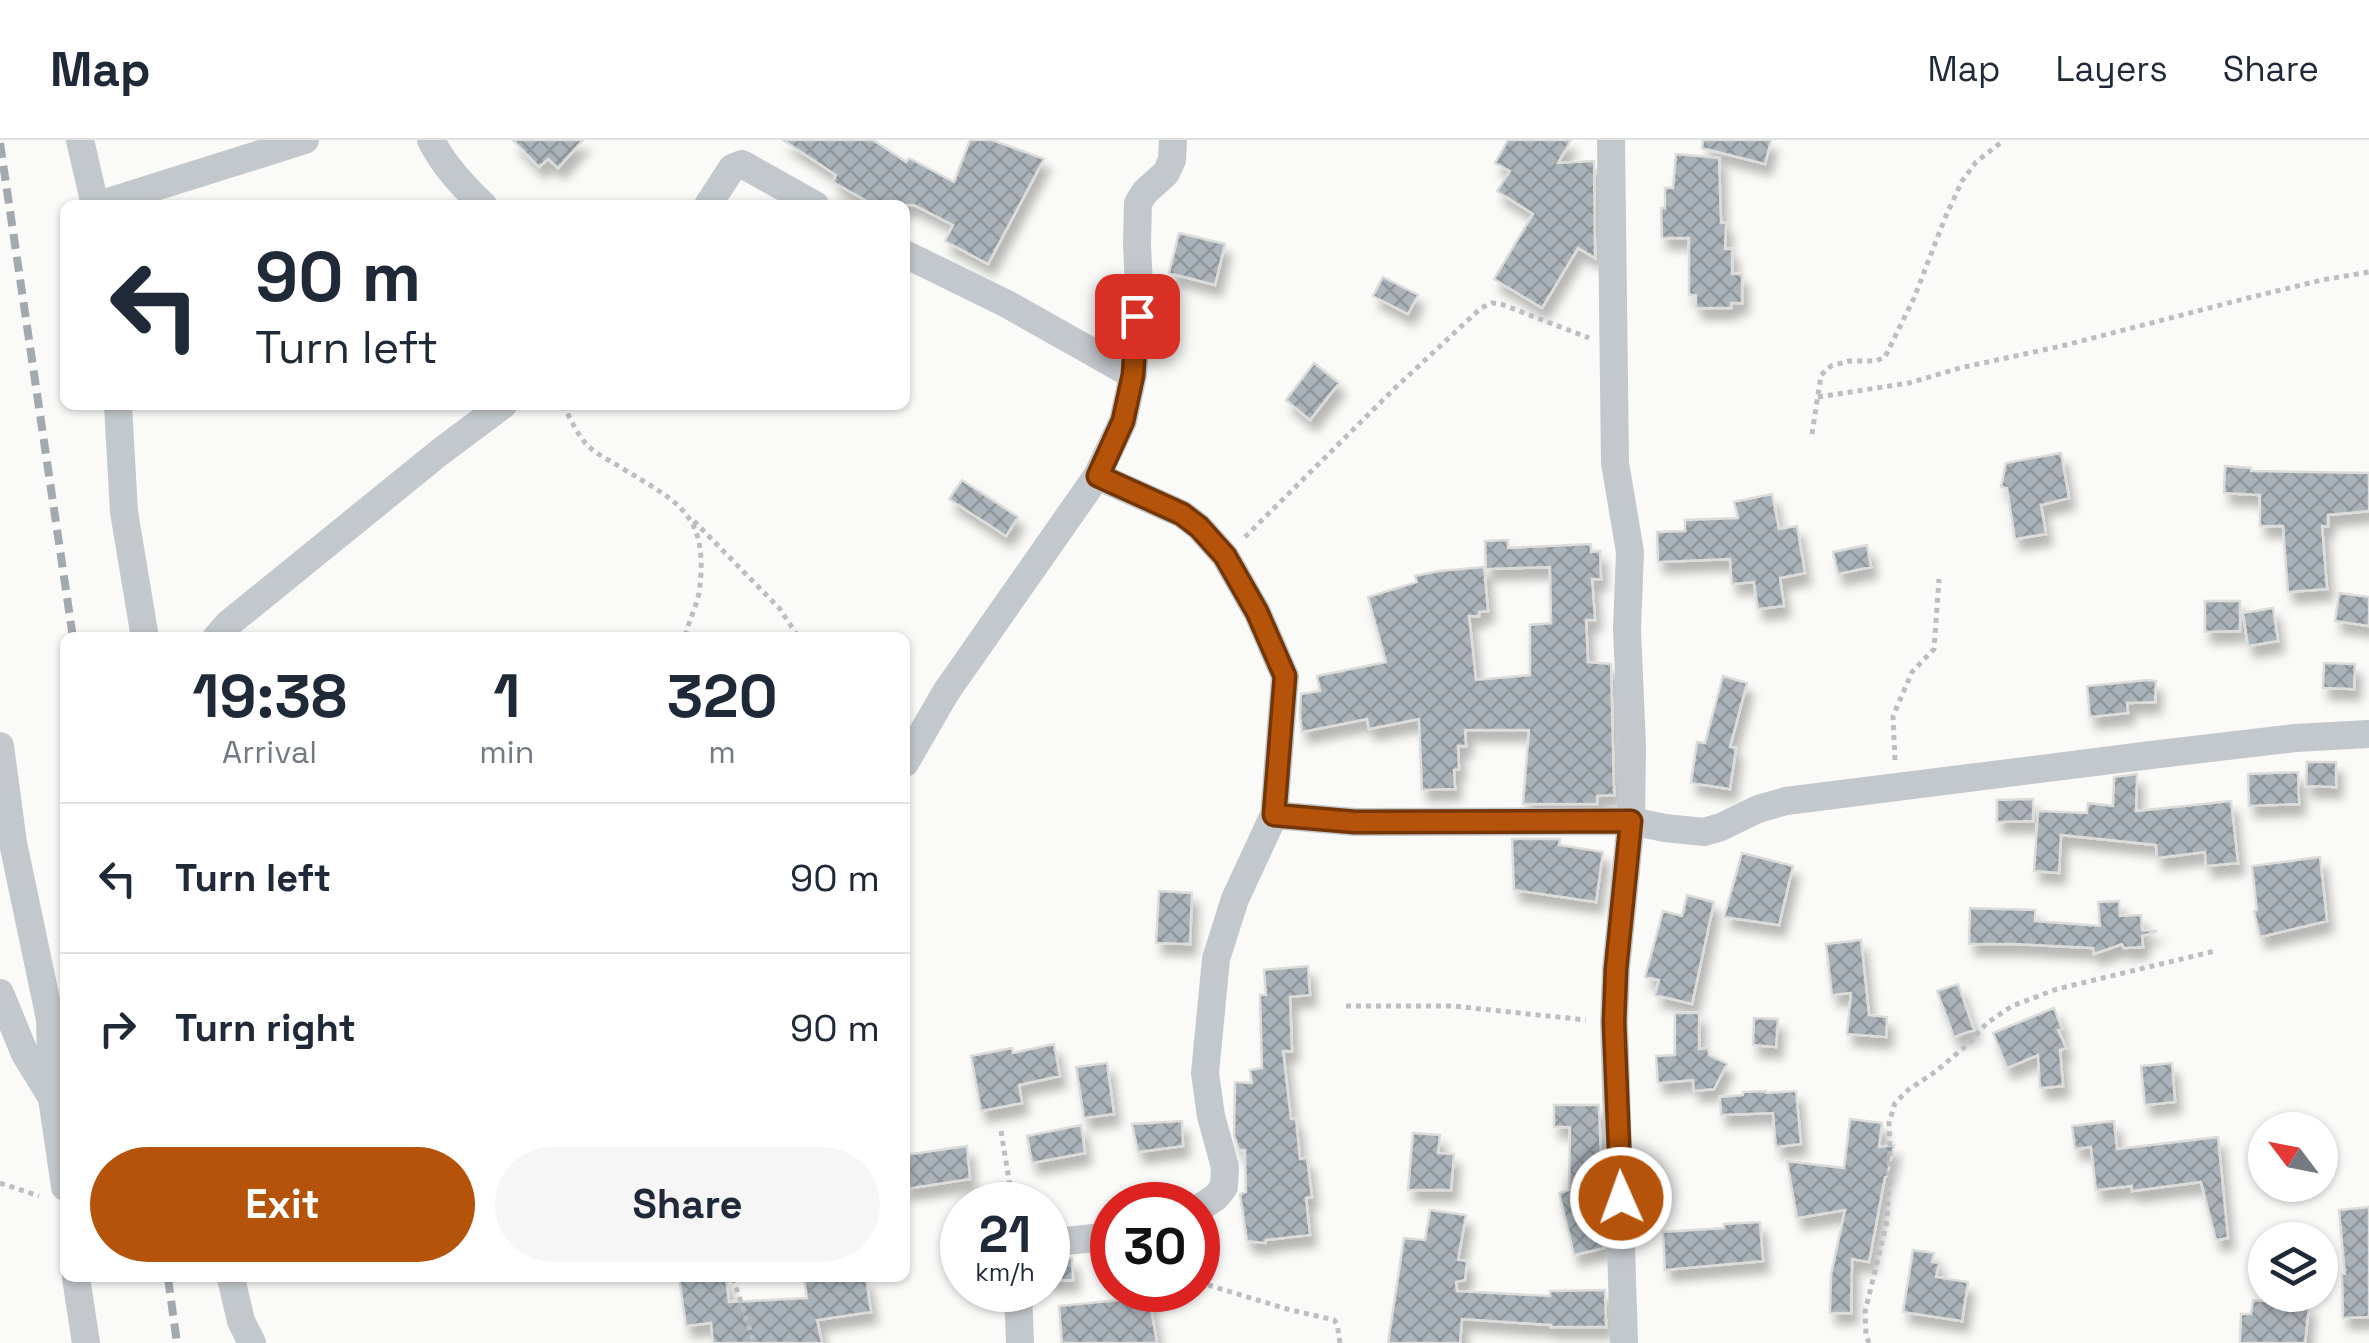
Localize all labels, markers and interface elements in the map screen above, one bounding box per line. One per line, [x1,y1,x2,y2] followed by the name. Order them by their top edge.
[50,39,151,100] text: Map
[1927,47,2000,91] text: Map
[2055,47,2168,91] text: Layers
[2223,47,2319,91] text: Share
[255,232,421,321] text: 90 m
[90,240,220,370] icon: left
[1095,274,1180,359] pin
[1110,289,1165,344] icon: arrive
[255,319,438,376] text: Turn left
[192,658,347,735] text: 19:38
[493,658,520,735] text: 1
[667,658,778,735] text: 320
[222,732,317,772] text: Arrival
[479,732,534,772] text: min
[708,732,736,772] text: m
[90,851,145,906] icon: left
[175,854,331,902] text: Turn left
[790,854,880,902] text: 90 m
[90,1001,145,1056] icon: right
[175,1004,356,1052] text: Turn right
[790,1004,880,1052] text: 90 m
[2248,1112,2338,1202] north arrow
[2248,1112,2338,1312] map controls
[1569,1146,1673,1250] position arrow
[90,1147,475,1262] button: Exit
[495,1147,880,1262] button: Share
[1090,1182,1220,1312] speed limit sign: 30
[979,1203,1031,1267] text: 21
[2248,1222,2338,1312] button: layers
[975,1256,1035,1288] text: km/h

